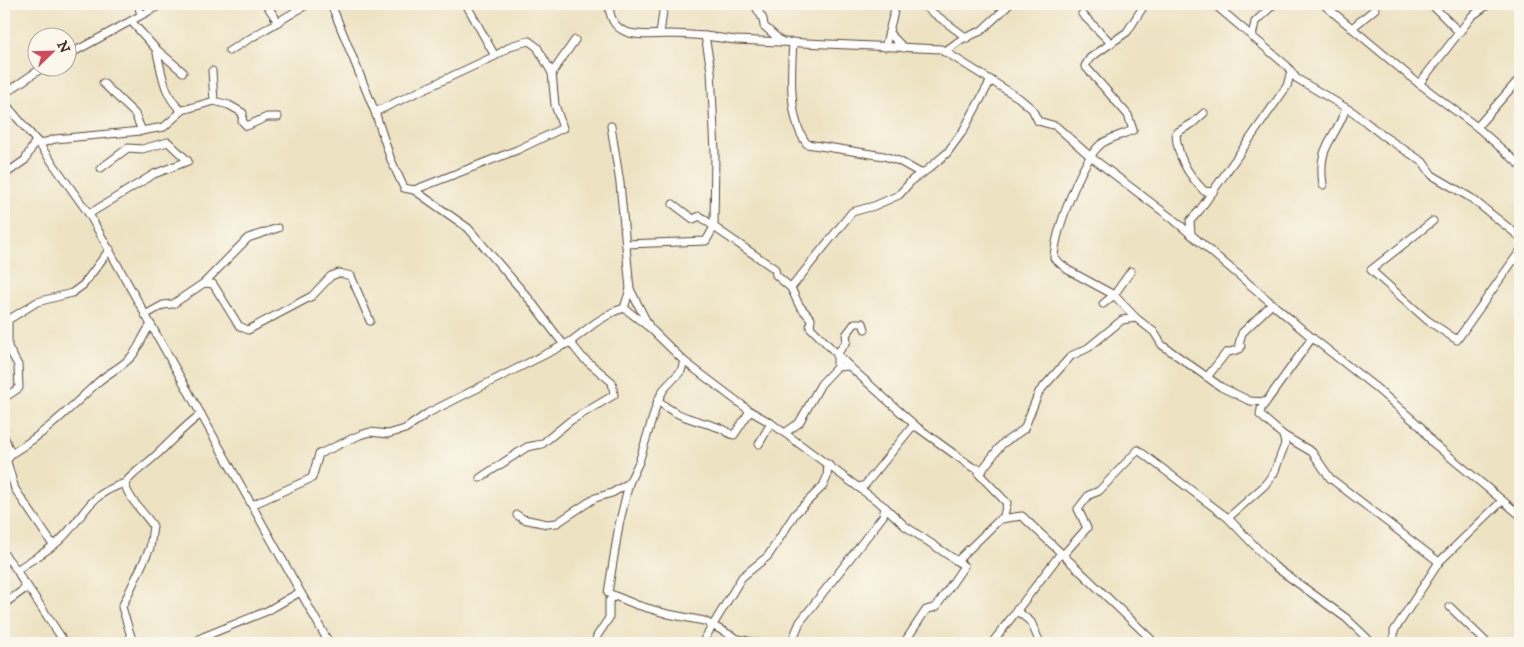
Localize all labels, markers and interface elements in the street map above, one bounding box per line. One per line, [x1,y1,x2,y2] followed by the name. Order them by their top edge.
[28,28,78,78] north arrow
[53,39,74,57] text: N

